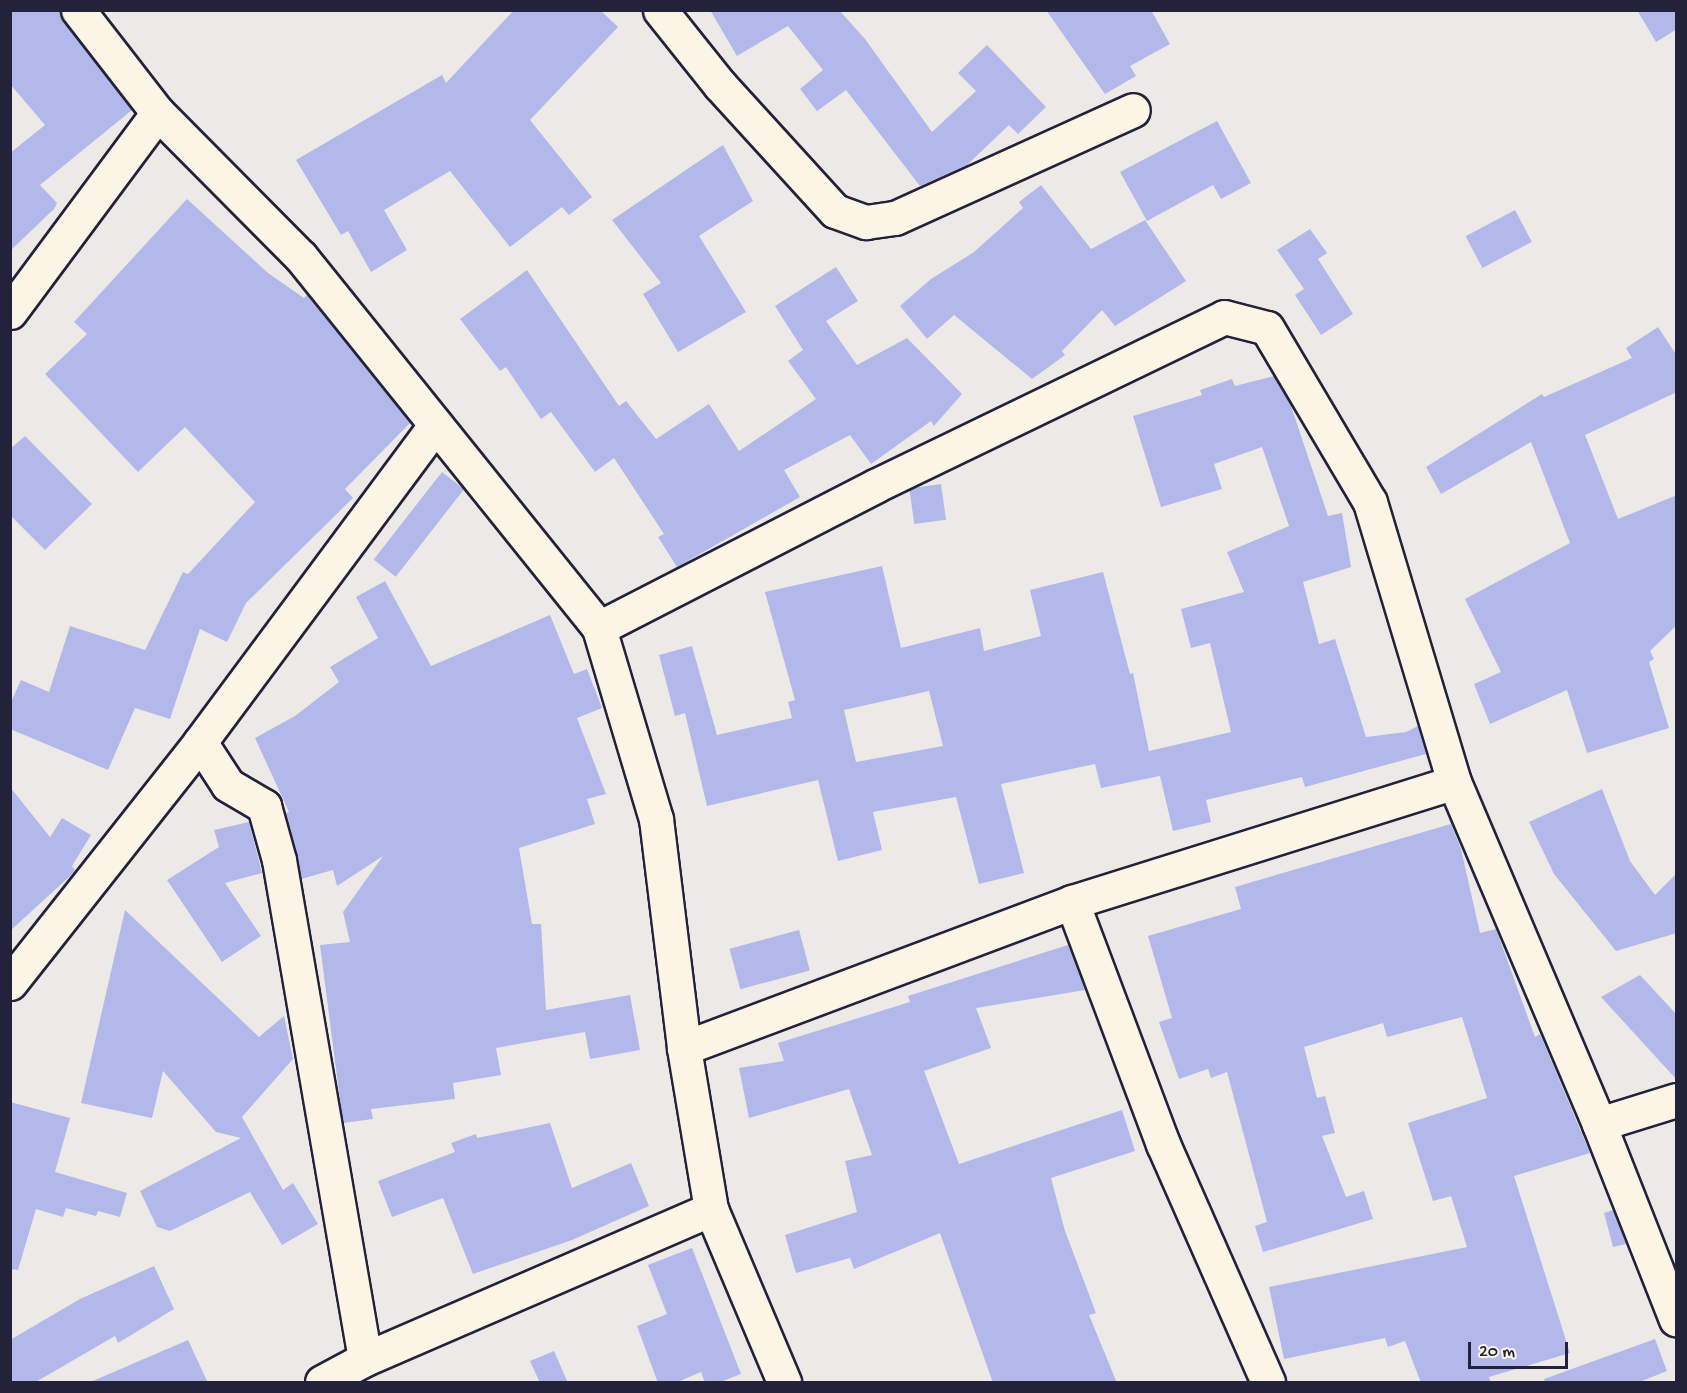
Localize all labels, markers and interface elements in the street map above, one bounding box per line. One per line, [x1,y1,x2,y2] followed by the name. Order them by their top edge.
[1471,1330,1572,1368] scale bar
[1479,1342,1515,1363] text: 20 m

